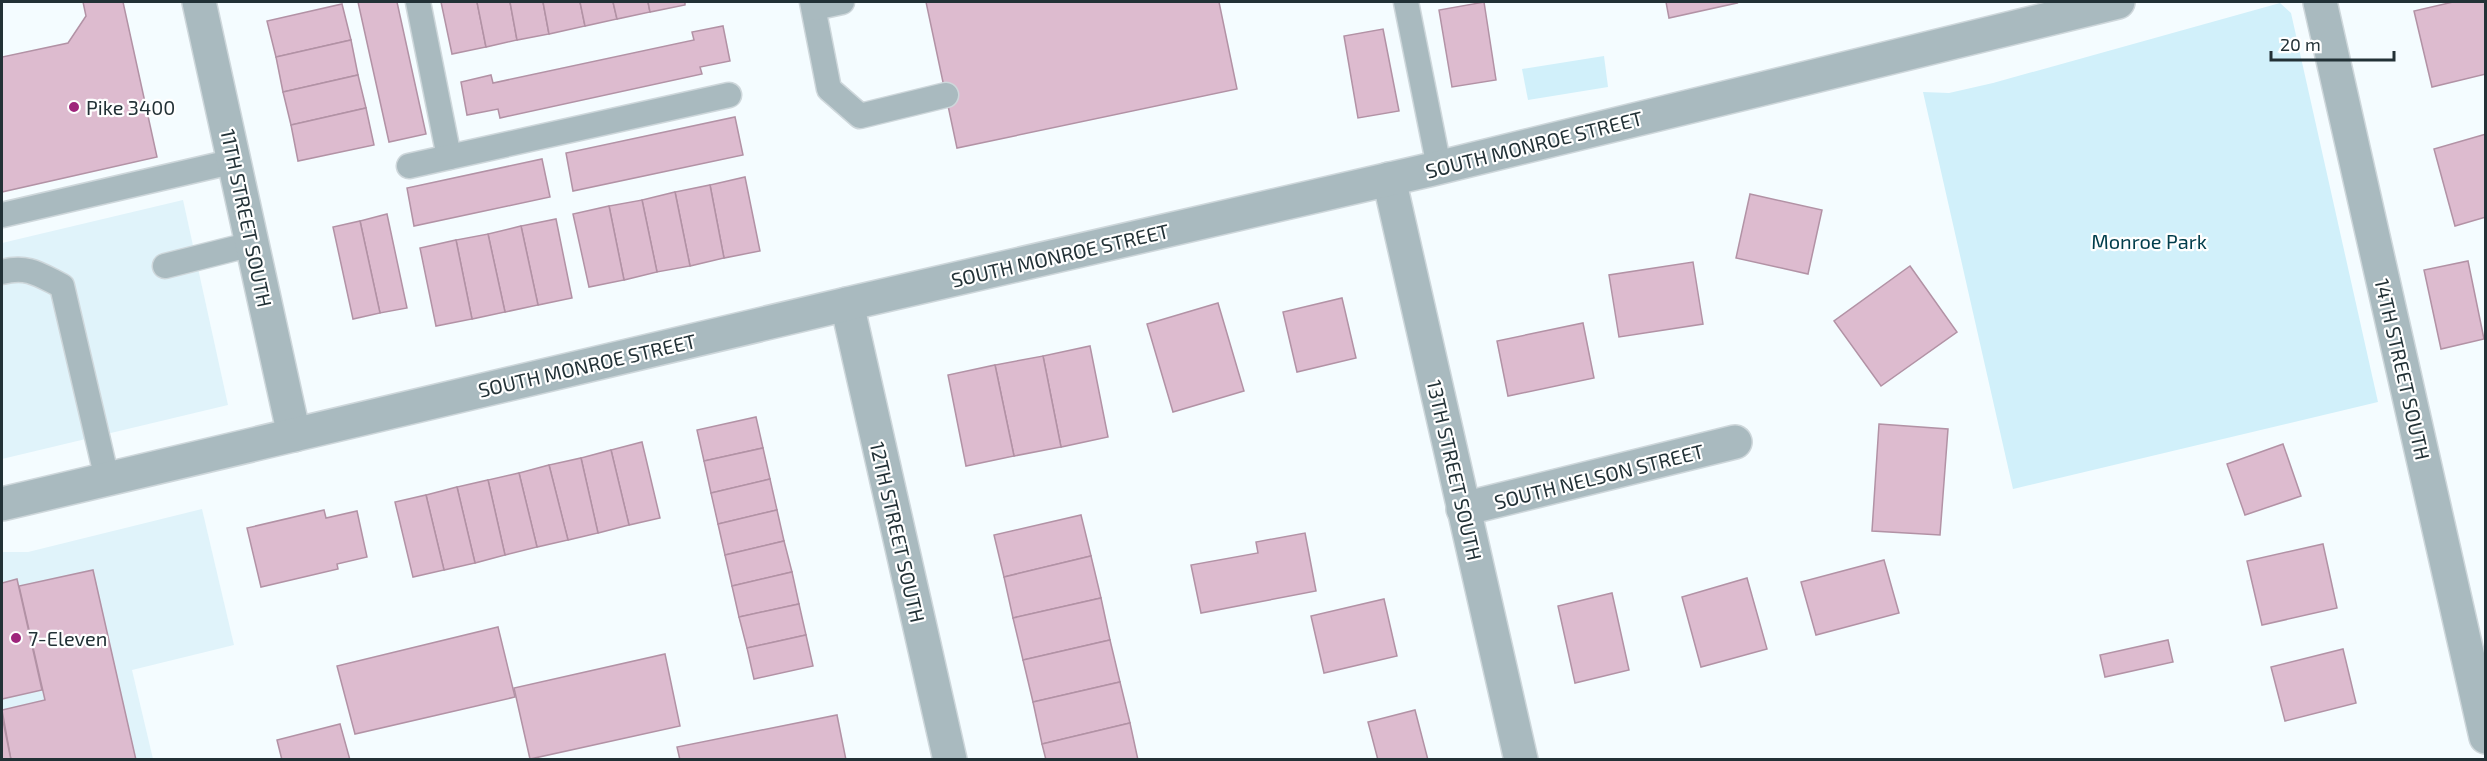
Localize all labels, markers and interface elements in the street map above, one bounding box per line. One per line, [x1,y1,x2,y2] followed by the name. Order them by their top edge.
[2271,24,2394,62] scale bar
[2280,33,2321,55] text: 20 m
[86,95,175,119] place label: Pike 3400
[67,100,81,114] marker: Pike 3400
[1423,105,1645,183] street label: SOUTH MONROE STREET
[216,127,278,309] street label: 11TH STREET SOUTH
[949,218,1172,292] street label: SOUTH MONROE STREET
[2091,229,2207,253] park label: Monroe Park
[2370,276,2436,462] street label: 14TH STREET SOUTH
[476,328,699,402] street label: SOUTH MONROE STREET
[1423,377,1487,563] street label: 13TH STREET SOUTH
[1492,438,1707,514] street label: SOUTH NELSON STREET
[866,439,930,625] street label: 12TH STREET SOUTH
[28,626,107,650] place label: 7-Eleven
[9,631,23,645] marker: 7-Eleven

